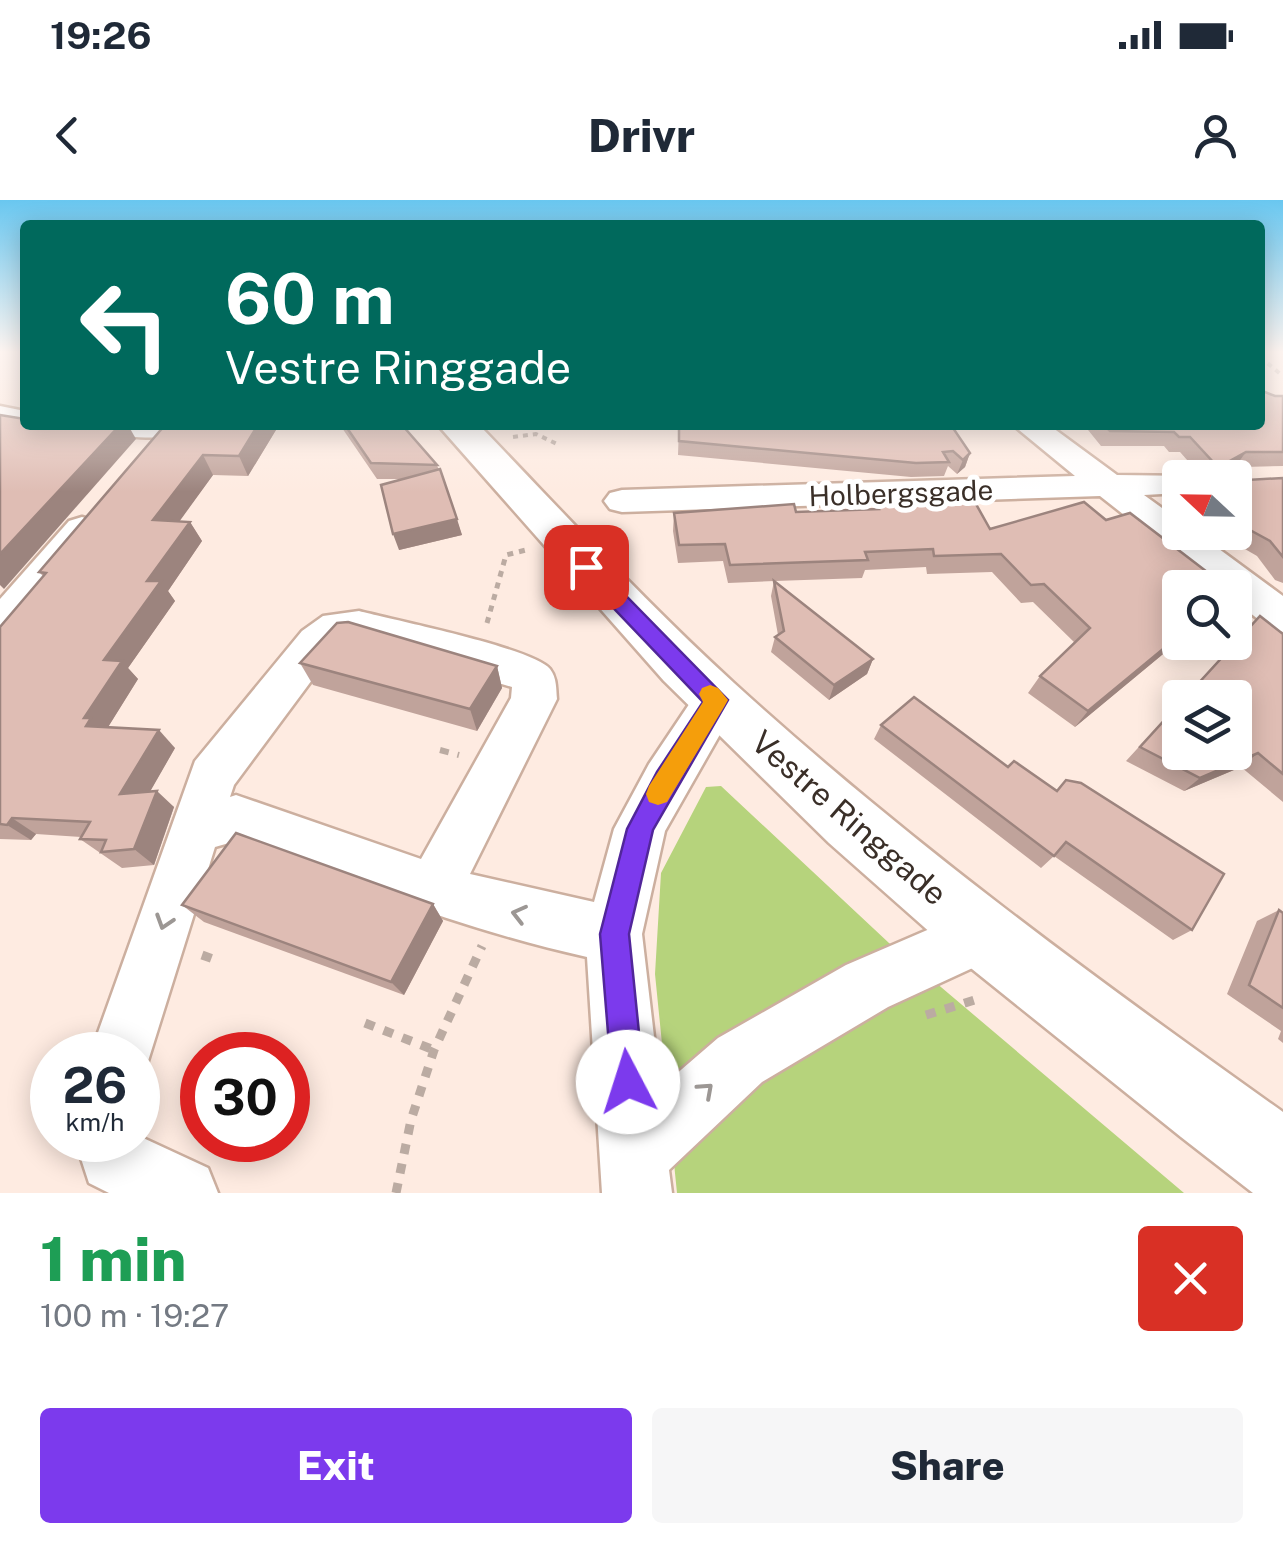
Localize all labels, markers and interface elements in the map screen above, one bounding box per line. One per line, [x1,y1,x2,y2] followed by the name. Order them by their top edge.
[50,13,152,58] text: 19:26
[40,108,95,163] icon: back
[1188,108,1243,163] icon: person
[588,109,695,162] text: Drivr
[225,257,395,340] text: 60 m
[60,260,190,390] icon: left
[225,341,571,394] text: Vestre Ringgade
[1162,460,1252,550] north arrow
[1162,460,1252,770] map controls
[808,473,994,512] street label: Holbergsgade
[544,525,629,610] pin
[559,540,614,595] icon: arrive
[1162,570,1252,660] button: search
[1162,680,1252,770] button: layers
[744,723,954,912] street label: Vestre Ringgade
[511,904,528,925] one-way arrow
[155,913,175,930] one-way arrow
[576,1030,680,1134] position arrow
[180,1032,310,1162] speed limit sign: 30
[63,1055,127,1114] text: 26
[694,1084,713,1102] one-way arrow
[66,1107,124,1137] text: km/h
[40,1224,187,1295] text: 1 min
[1138,1226,1243,1331] button: close
[40,1297,229,1334] text: 100 m · 19:27
[40,1408,632,1523] button: Exit
[652,1408,1243,1523] button: Share

